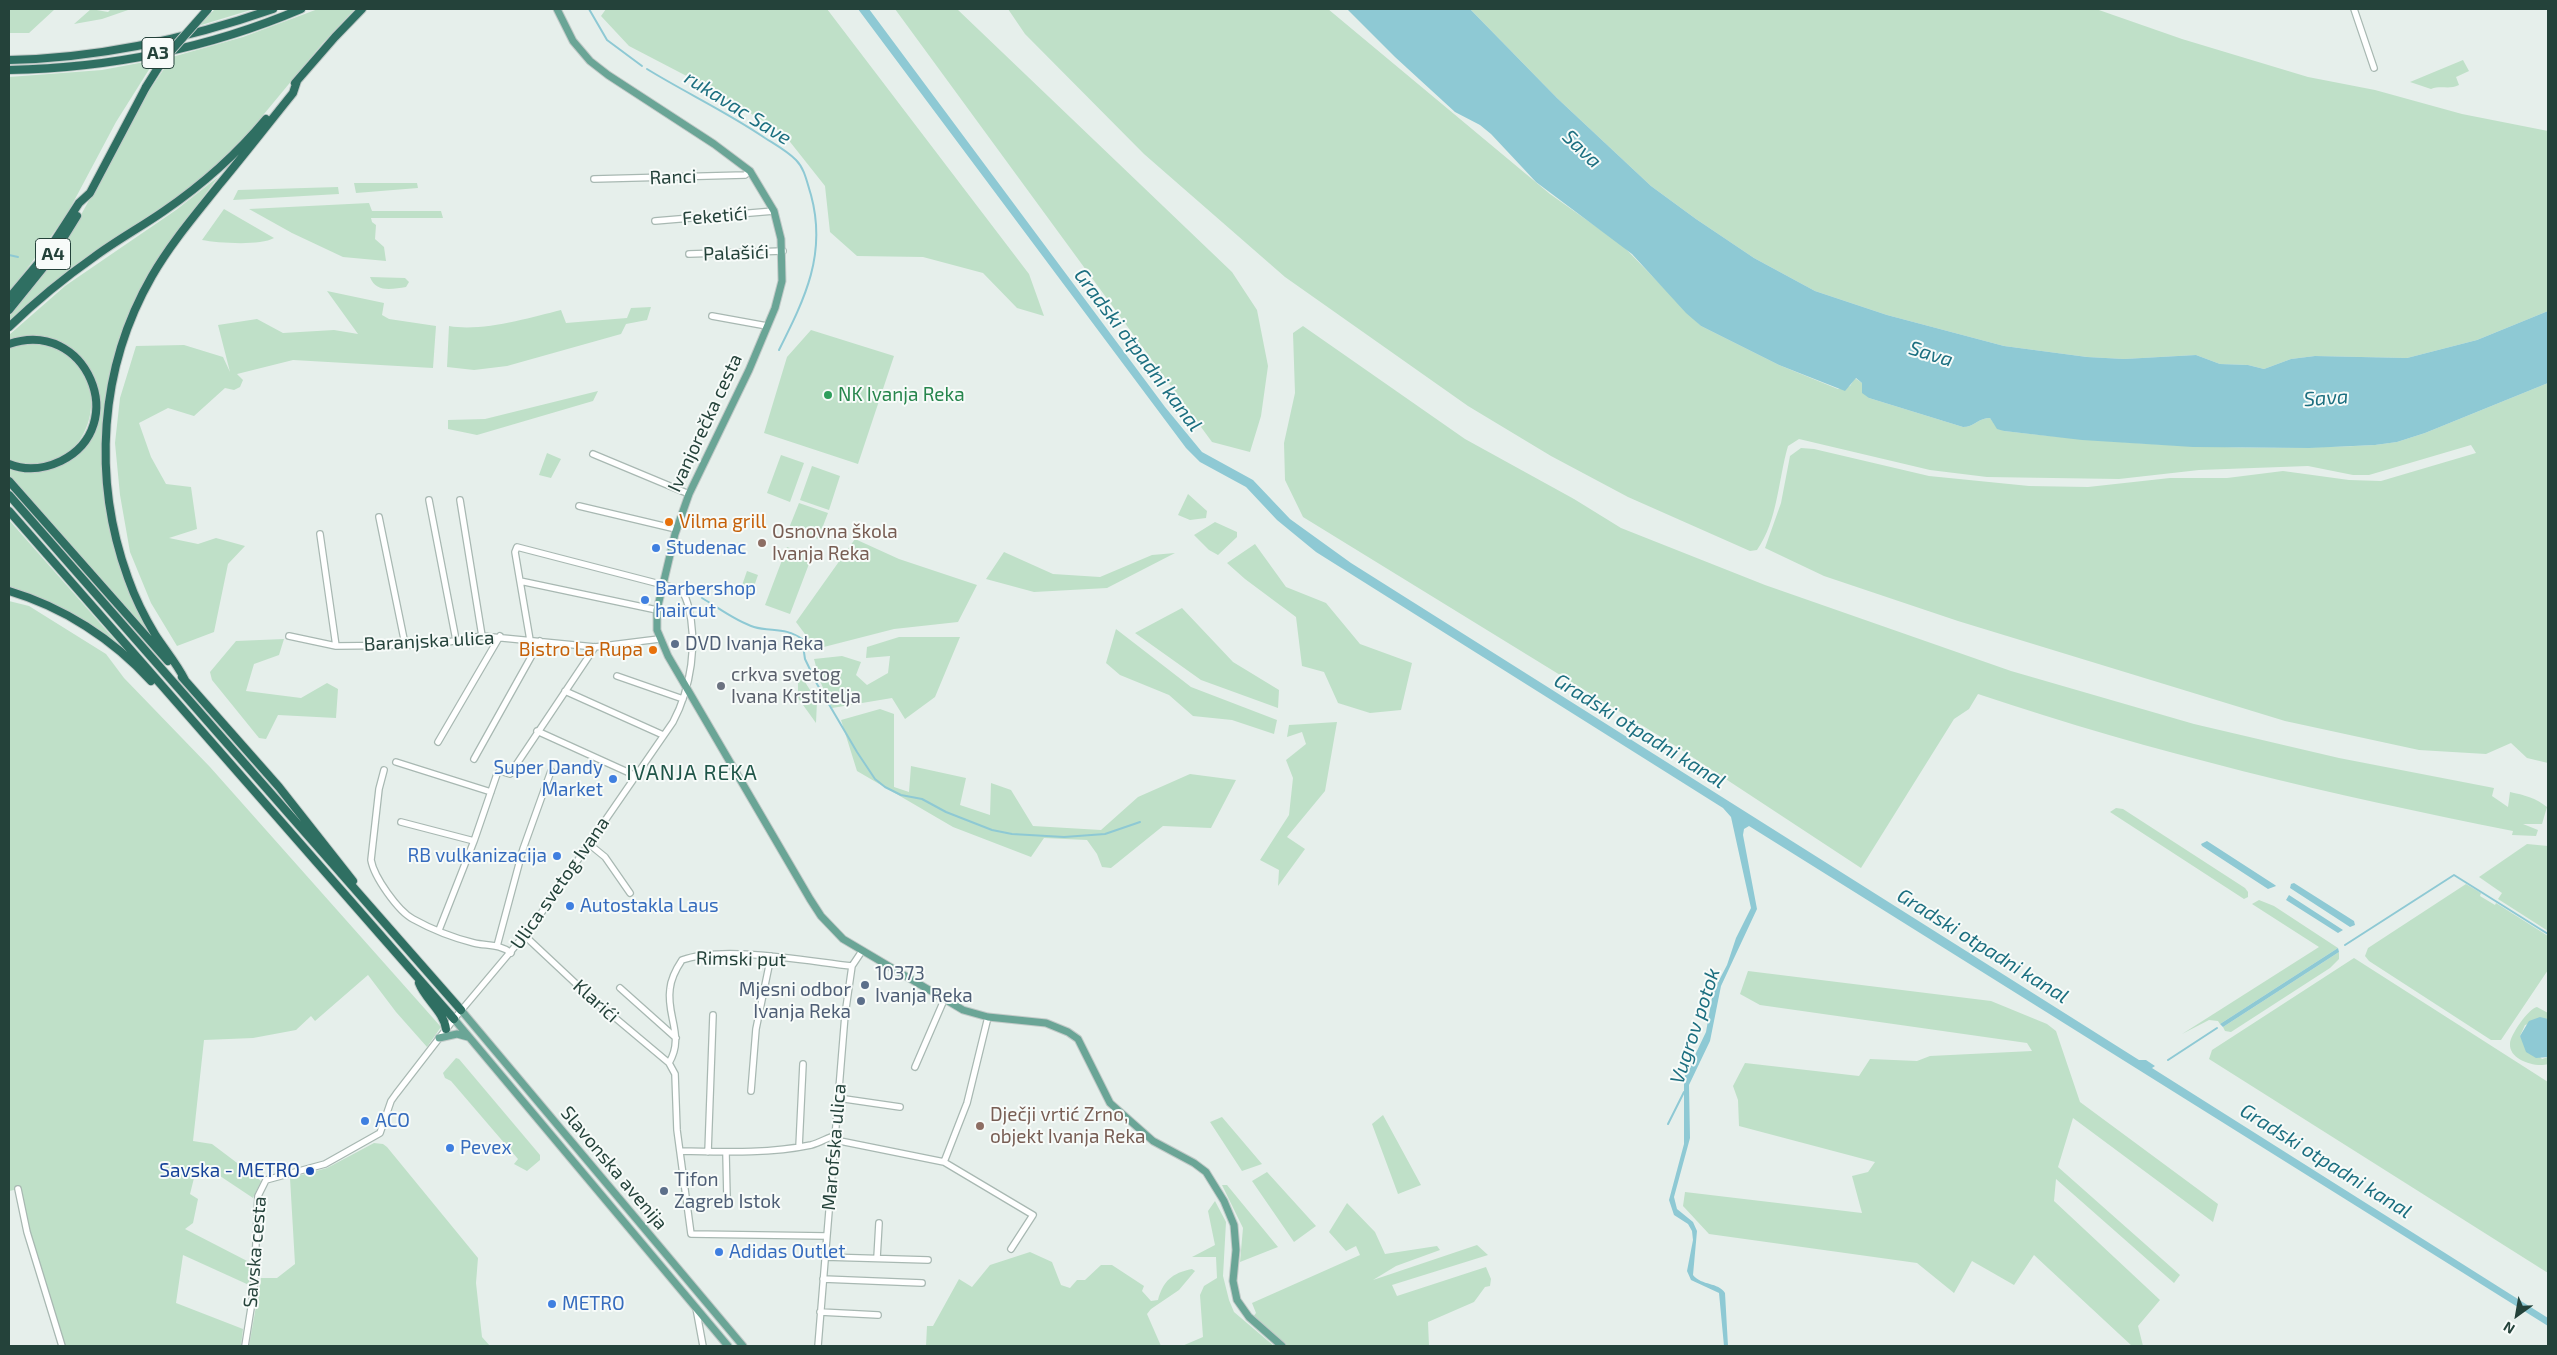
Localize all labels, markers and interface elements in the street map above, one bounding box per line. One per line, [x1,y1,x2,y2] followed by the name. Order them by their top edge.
[142,38,174,68] road number: A3
[680,66,796,150] water label: rukavac Save
[1558,125,1606,173] water label: Sava
[649,165,697,189] street label: Ranci
[681,202,749,230] street label: Feketići
[36,238,70,270] road number: A4
[703,240,769,266] street label: Palašići
[1069,264,1207,436] water label: Gradski otpadni kanal
[1906,336,1956,372] water label: Sava
[663,350,747,496] street label: Ivanjorečka cesta
[838,384,965,406] place label: NK Ivanja Reka
[2303,384,2349,412] water label: Sava
[822,389,834,401] marker: NK Ivanja Reka
[679,511,766,533] place label: Vilma grill
[663,516,675,528] marker: Vilma grill
[772,521,898,565] place label: Osnovna škola Ivanja Reka
[666,537,746,559] place label: Studenac
[756,537,768,549] marker: Osnovna škola Ivanja Reka
[650,542,662,554] marker: Studenac
[655,578,756,622] place label: Barbershop haircut
[639,594,651,606] marker: Barbershop haircut
[363,626,495,656] street label: Baranjska ulica
[685,633,824,655] place label: DVD Ivanja Reka
[669,638,681,650] marker: DVD Ivanja Reka
[519,639,643,661] place label: Bistro La Rupa
[647,644,659,656] marker: Bistro La Rupa
[731,664,861,708] place label: crkva svetog Ivana Krstitelja
[1550,668,1730,794] water label: Gradski otpadni kanal
[715,680,727,692] marker: crkva svetog Ivana Krstitelja
[493,757,603,801] place label: Super Dandy Market
[625,760,759,786] district label: IVANJA REKA
[607,773,619,785] marker: Super Dandy Market
[506,812,614,954] street label: Ulica svetog Ivana
[408,845,547,867] place label: RB vulkanizacija
[551,850,563,862] marker: RB vulkanizacija
[1893,883,2073,1009] water label: Gradski otpadni kanal
[580,895,719,917] place label: Autostakla Laus
[564,900,576,912] marker: Autostakla Laus
[696,947,786,971] street label: Rimski put
[875,963,973,1007] place label: 10373 Ivanja Reka
[1665,965,1725,1087] water label: Vugrov potok
[568,975,624,1027] street label: Klarići
[739,979,851,1023] place label: Mjesni odbor Ivanja Reka
[859,979,871,991] marker: 10373 Ivanja Reka
[855,995,867,1007] marker: Mjesni odbor Ivanja Reka
[817,1083,851,1211] street label: Marofska ulica
[2236,1098,2416,1224] water label: Gradski otpadni kanal
[556,1102,672,1234] street label: Slavonska avenija
[990,1104,1146,1148] place label: Dječji vrtić Zrno, objekt Ivanja Reka
[375,1110,410,1132] place label: ACO
[359,1115,371,1127] marker: ACO
[974,1120,986,1132] marker: Dječji vrtić Zrno, objekt Ivanja Reka
[460,1137,511,1159] place label: Pevex
[444,1142,456,1154] marker: Pevex
[159,1160,300,1182] place label: Savska - METRO
[304,1165,316,1177] marker: Savska - METRO
[674,1169,781,1213] place label: Tifon Zagreb Istok
[658,1185,670,1197] marker: Tifon Zagreb Istok
[239,1195,271,1309] street label: Savska cesta
[729,1241,845,1263] place label: Adidas Outlet
[713,1246,725,1258] marker: Adidas Outlet
[2492,1290,2542,1340] north arrow
[562,1293,625,1315] place label: METRO
[546,1298,558,1310] marker: METRO
[2500,1318,2518,1338] text: N

